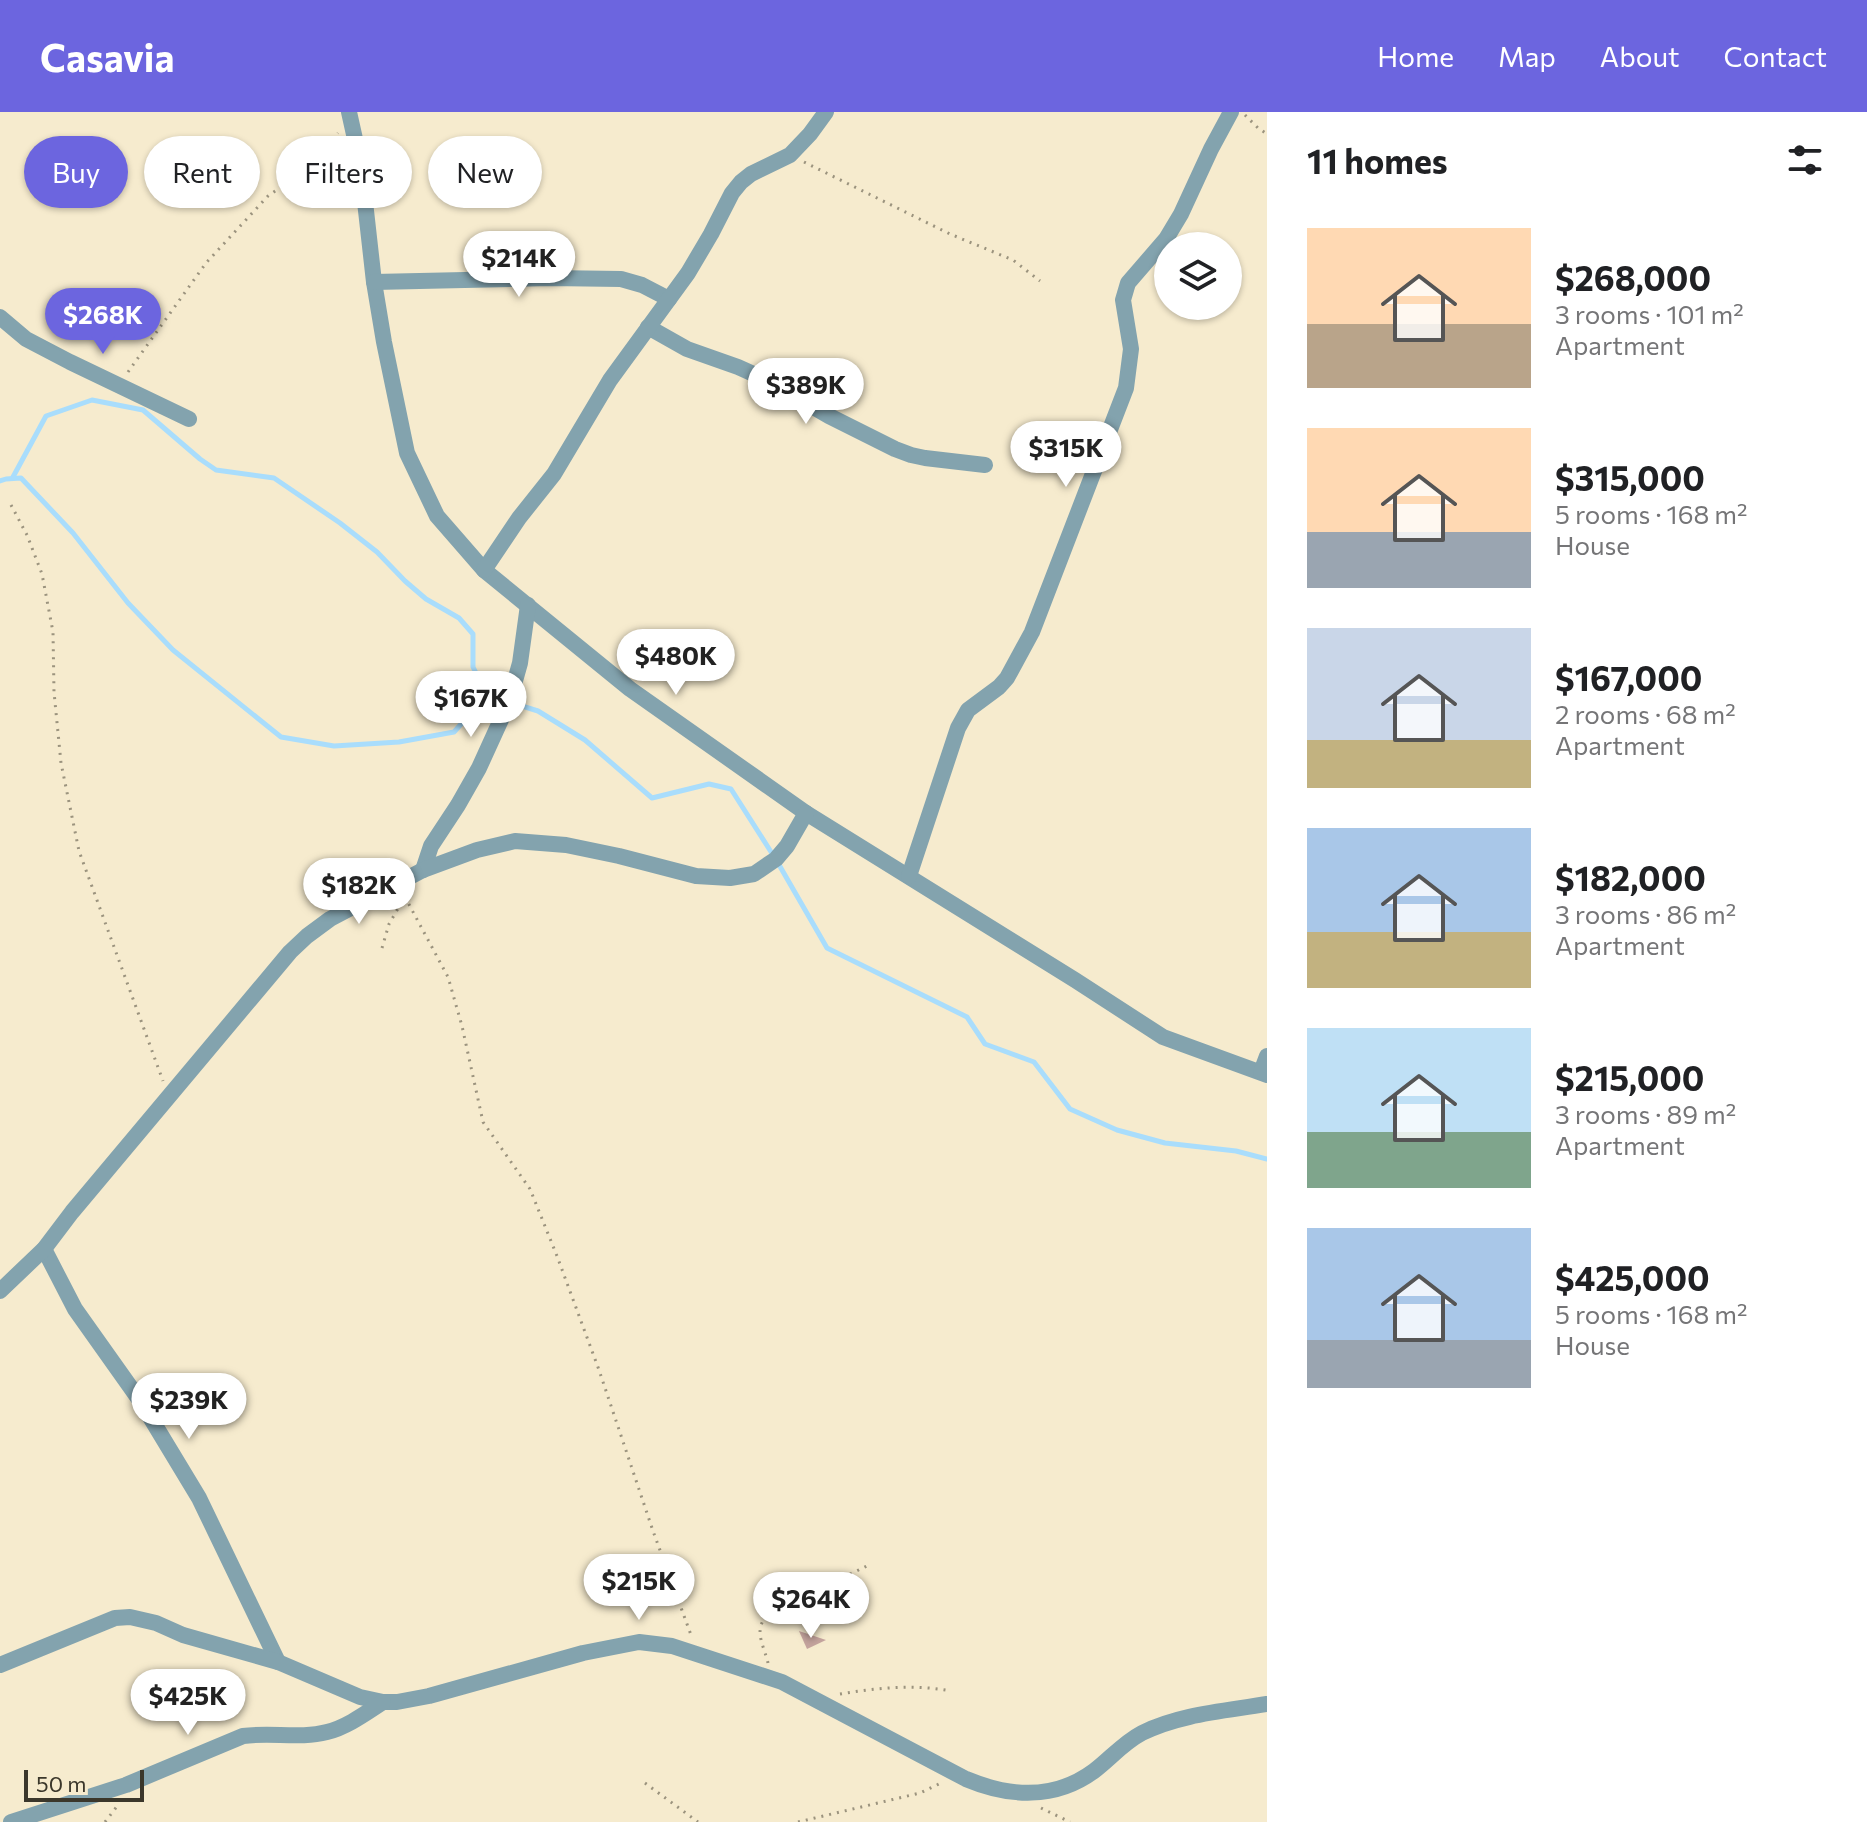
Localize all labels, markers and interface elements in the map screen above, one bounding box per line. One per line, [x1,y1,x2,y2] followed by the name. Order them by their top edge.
[40,33,174,80] text: Casavia
[1377,39,1454,73] text: Home
[1498,39,1556,73] text: Map
[1600,39,1680,73] text: About
[1724,39,1827,73] text: Contact
[24,136,128,208] chip: Buy
[144,136,260,208] chip: Rent
[276,136,412,208] chip: Filters
[428,136,542,208] chip: New
[1783,138,1827,182] icon: filters
[1307,139,1448,181] text: 11 homes
[463,231,575,299] pin: $214K
[1154,232,1242,320] map controls
[1154,232,1242,320] button: layers
[481,241,557,272] text: $214K
[1555,256,1711,298] text: $268,000
[1371,260,1467,356] icon: home
[47,288,159,356] pin: $268K
[63,298,143,329] text: $268K
[1555,298,1744,329] text: 3 rooms · 101 m²
[1555,329,1685,360] text: Apartment
[750,358,862,426] pin: $389K
[766,368,846,399] text: $389K
[1010,421,1122,489] pin: $315K
[1028,431,1104,462] text: $315K
[1555,456,1705,498] text: $315,000
[1371,460,1467,556] icon: home
[1555,498,1747,529] text: 5 rooms · 168 m²
[1555,529,1630,560] text: House
[620,629,732,697] pin: $480K
[635,639,717,670] text: $480K
[1555,656,1702,698] text: $167,000
[1371,660,1467,756] icon: home
[415,671,527,739] pin: $167K
[434,681,508,712] text: $167K
[1555,698,1736,729] text: 2 rooms · 68 m²
[1555,729,1685,760] text: Apartment
[1555,856,1706,898] text: $182,000
[303,858,415,926] pin: $182K
[1371,860,1467,956] icon: home
[321,868,397,899] text: $182K
[1555,898,1736,929] text: 3 rooms · 86 m²
[1555,929,1685,960] text: Apartment
[1555,1056,1704,1098] text: $215,000
[1371,1060,1467,1156] icon: home
[1555,1098,1736,1129] text: 3 rooms · 89 m²
[1555,1129,1685,1160] text: Apartment
[1555,1256,1710,1298] text: $425,000
[1371,1260,1467,1356] icon: home
[1555,1298,1747,1329] text: 5 rooms · 168 m²
[1555,1329,1630,1360] text: House
[133,1373,245,1441] pin: $239K
[149,1383,229,1414] text: $239K
[583,1554,695,1622] pin: $215K
[602,1564,676,1595] text: $215K
[755,1572,867,1640] pin: $264K
[771,1582,851,1613] text: $264K
[132,1669,244,1737] pin: $425K
[149,1679,227,1710] text: $425K
[24,1766,144,1802] scale bar
[36,1770,86,1797] text: 50 m

